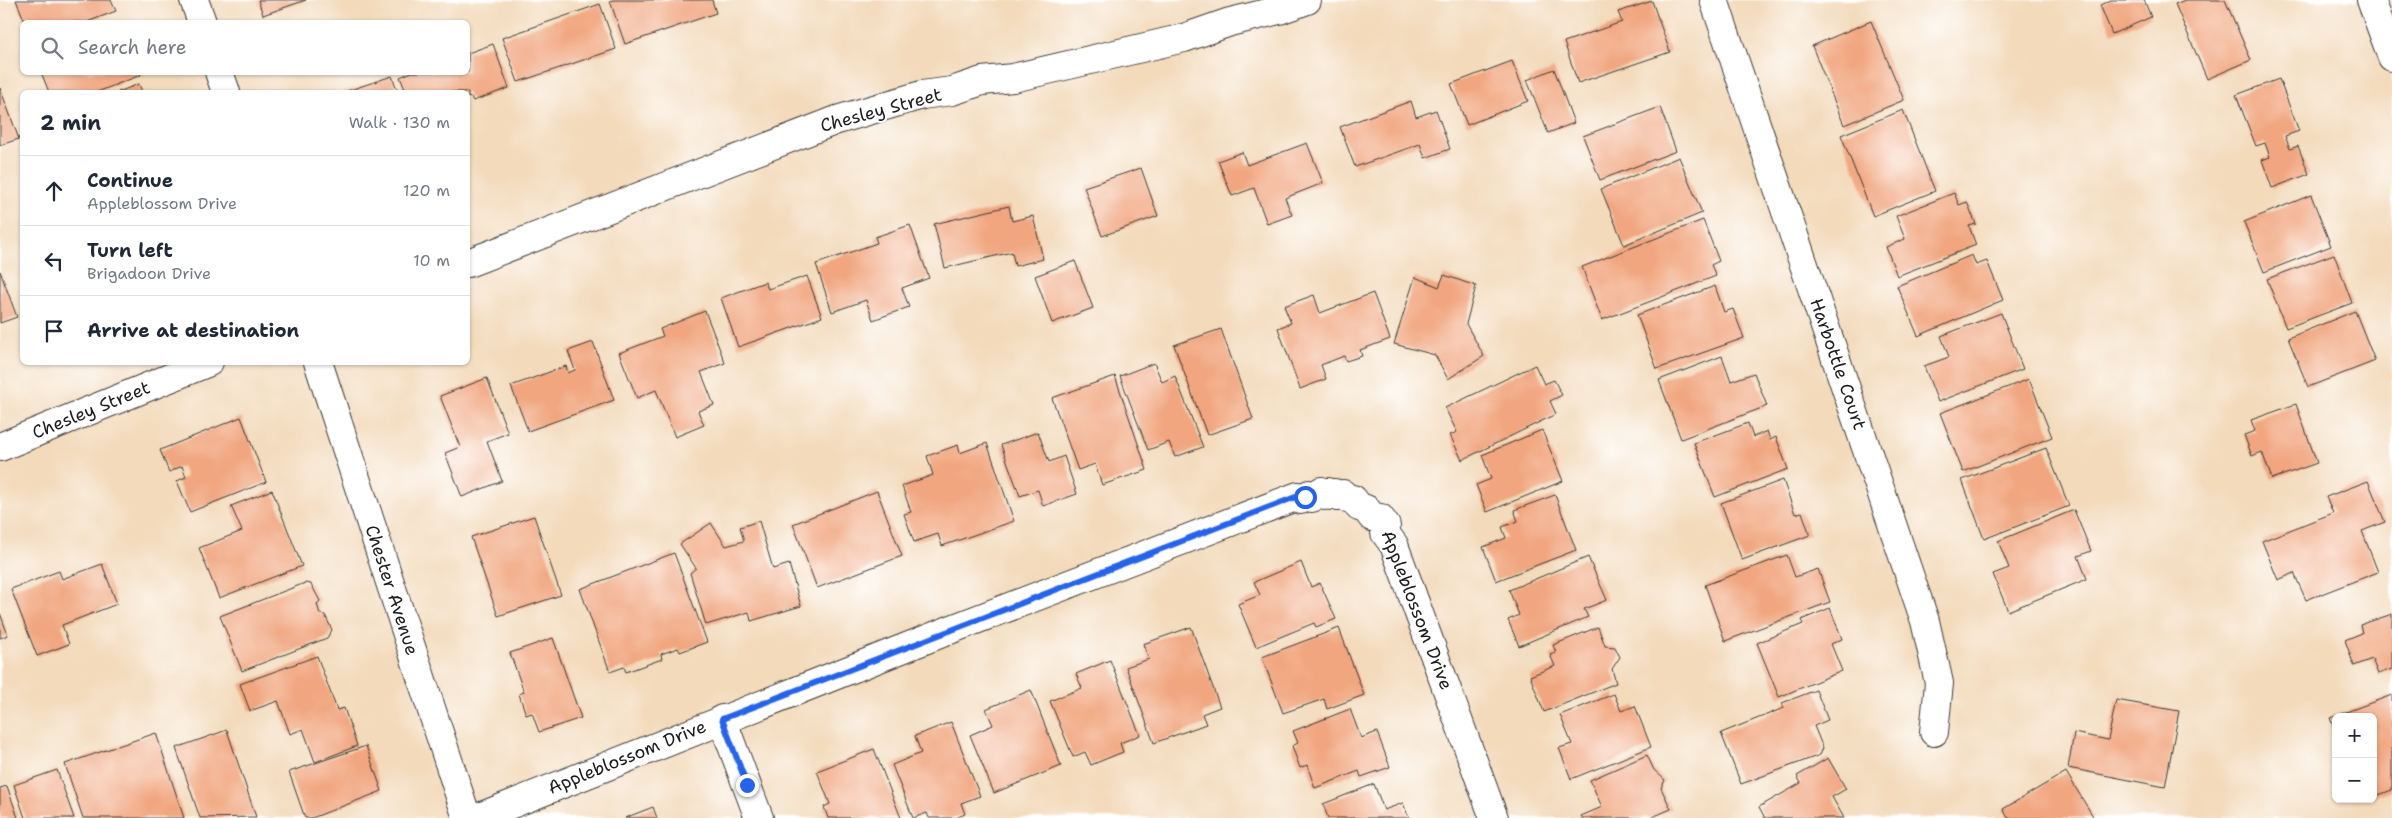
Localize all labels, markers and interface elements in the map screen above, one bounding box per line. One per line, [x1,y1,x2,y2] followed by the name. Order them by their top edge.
[20,20,470,75] search box
[38,34,66,62] icon: search
[78,35,187,60] text: Search here
[817,82,945,138] street label: Chesley Street
[40,109,101,137] text: 2 min
[349,112,450,133] text: Walk · 130 m
[87,168,173,193] text: Continue
[40,177,68,205] icon: ahead
[403,180,450,201] text: 120 m
[87,193,237,214] text: Appleblossom Drive
[87,238,173,263] text: Turn left
[40,247,68,275] icon: left
[413,250,450,271] text: 10 m
[87,263,211,284] text: Brigadoon Drive
[1804,295,1872,433] street label: Harbottle Court
[40,317,68,345] icon: arrive
[87,318,299,343] text: Arrive at destination
[29,375,154,445] street label: Chesley Street
[1294,486,1317,509] route start
[360,522,424,658] street label: Chester Avenue
[1376,527,1458,693] street label: Appleblossom Drive
[2332,713,2377,803] map controls
[2332,713,2377,758] button: +
[544,714,710,800] street label: Appleblossom Drive
[2332,758,2377,803] button: −
[736,774,759,797] route end

